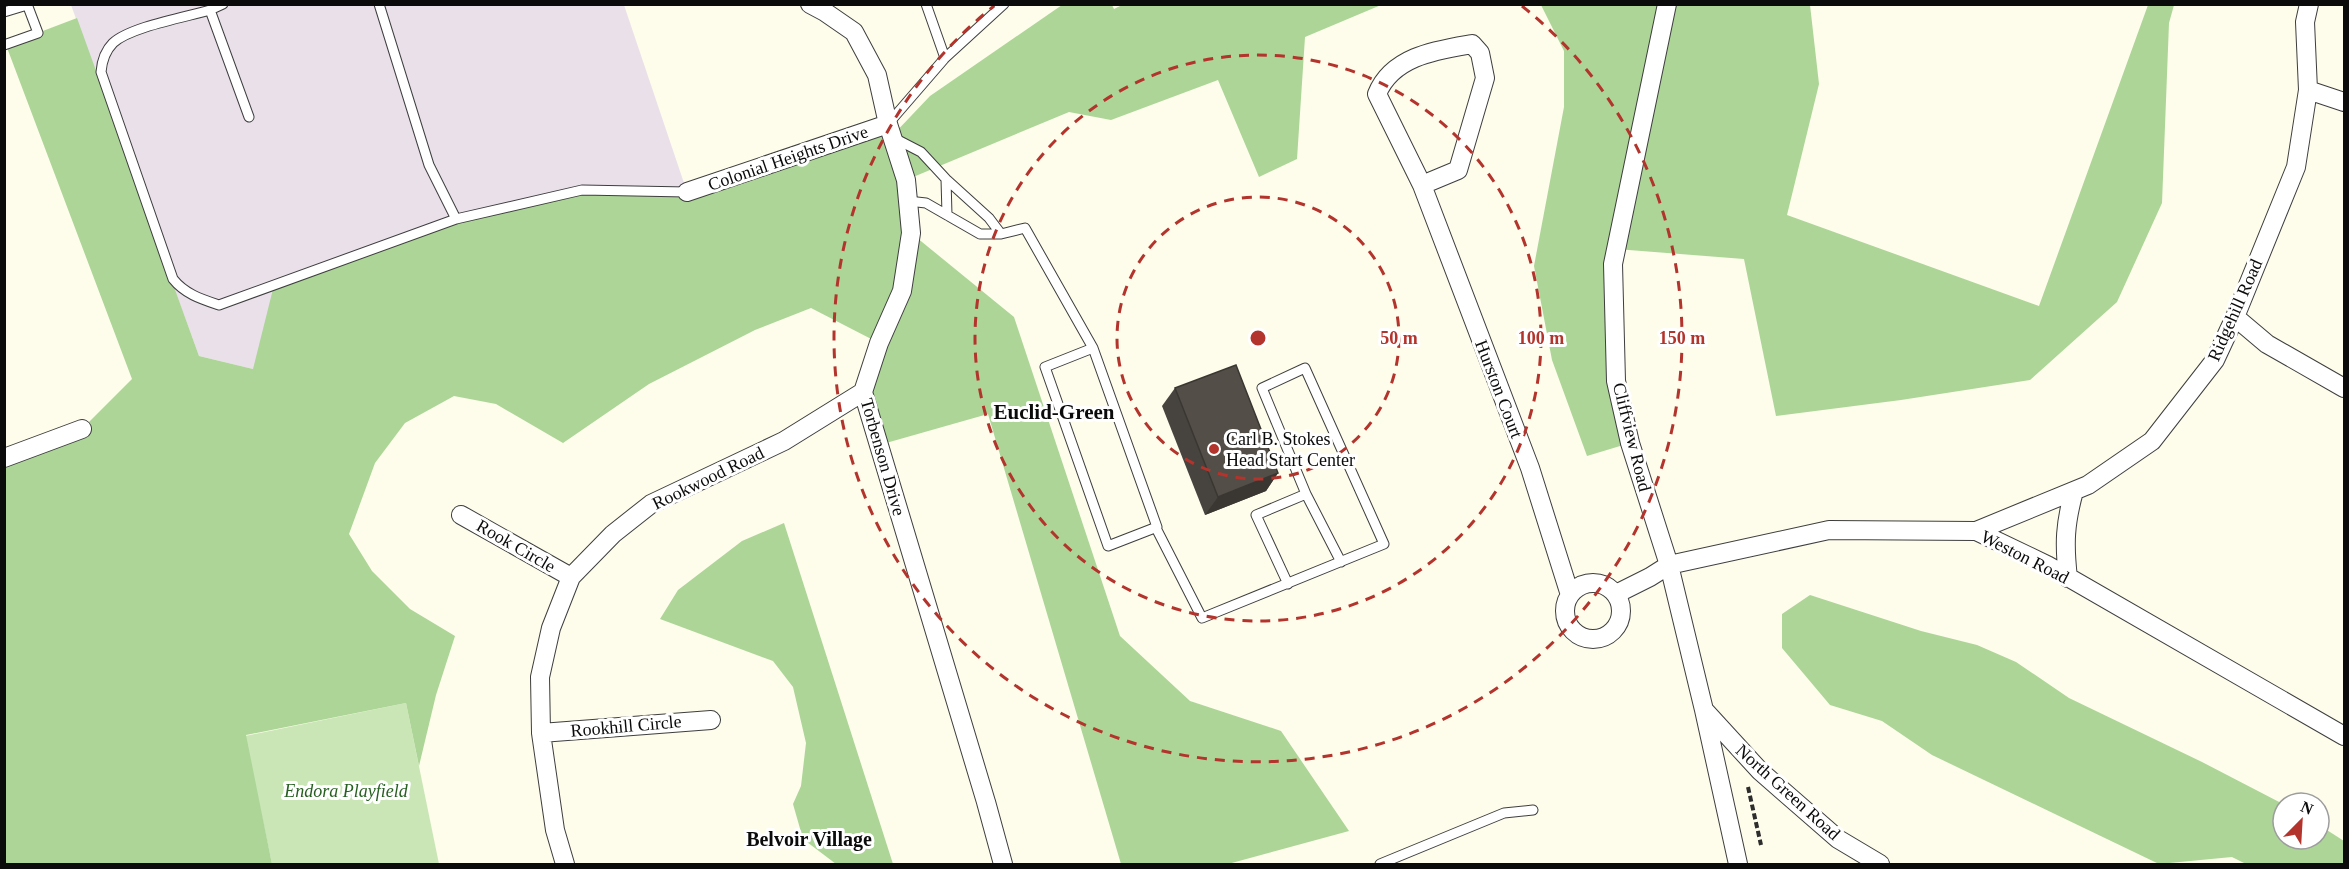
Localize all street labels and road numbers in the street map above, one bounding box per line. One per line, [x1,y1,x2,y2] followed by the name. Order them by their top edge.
[705,121,871,195] street label: Colonial Heights Drive
[2204,256,2266,364] street label: Ridgehill Road
[1471,337,1527,441] street label: Hurston Court
[1609,381,1655,493] street label: Cliffview Road
[857,396,909,518] street label: Torbenson Drive
[649,442,767,514] street label: Rookwood Road
[473,515,559,577] street label: Rook Circle
[1978,526,2072,588] street label: Weston Road
[570,711,682,741] street label: Rookhill Circle
[1732,740,1844,844] street label: North Green Road

